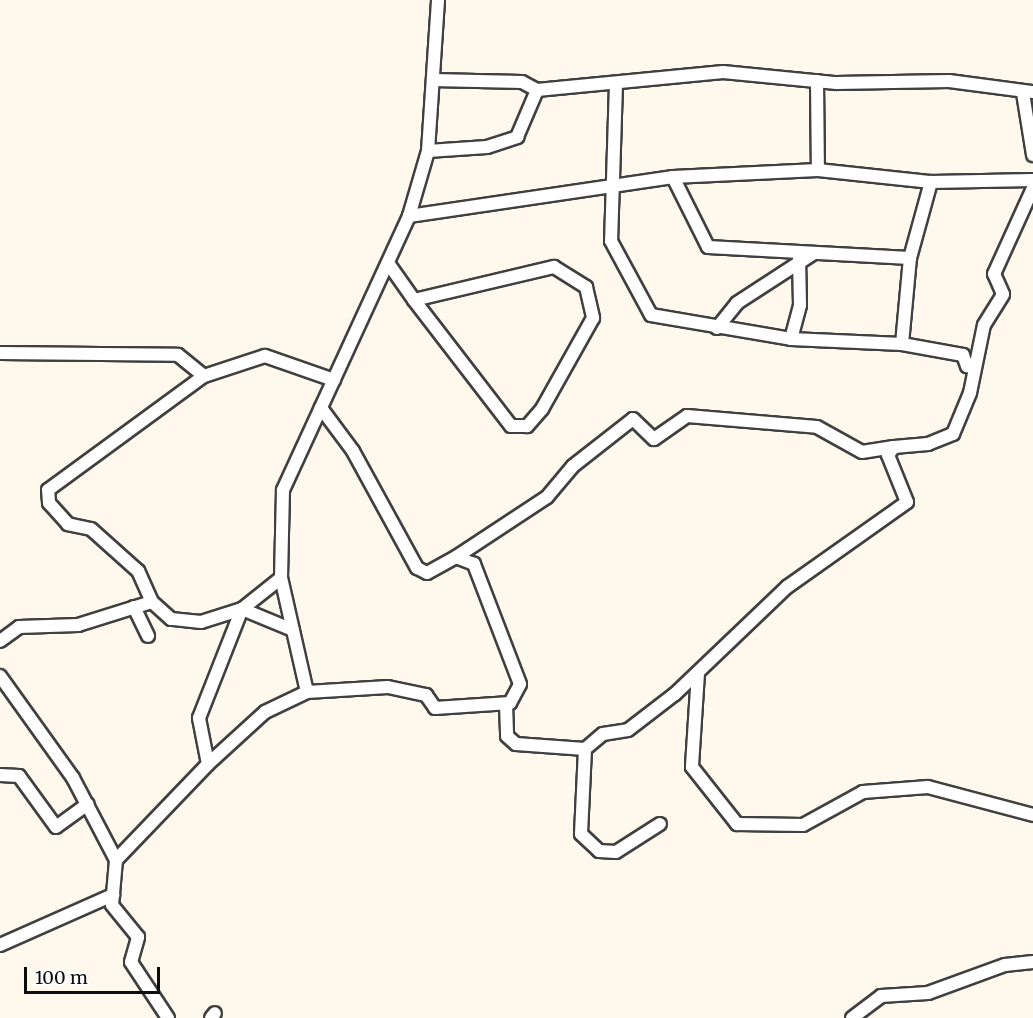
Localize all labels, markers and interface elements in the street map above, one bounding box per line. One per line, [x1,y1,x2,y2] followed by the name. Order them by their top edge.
[27,955,164,993] scale bar
[35,966,88,989] text: 100 m

